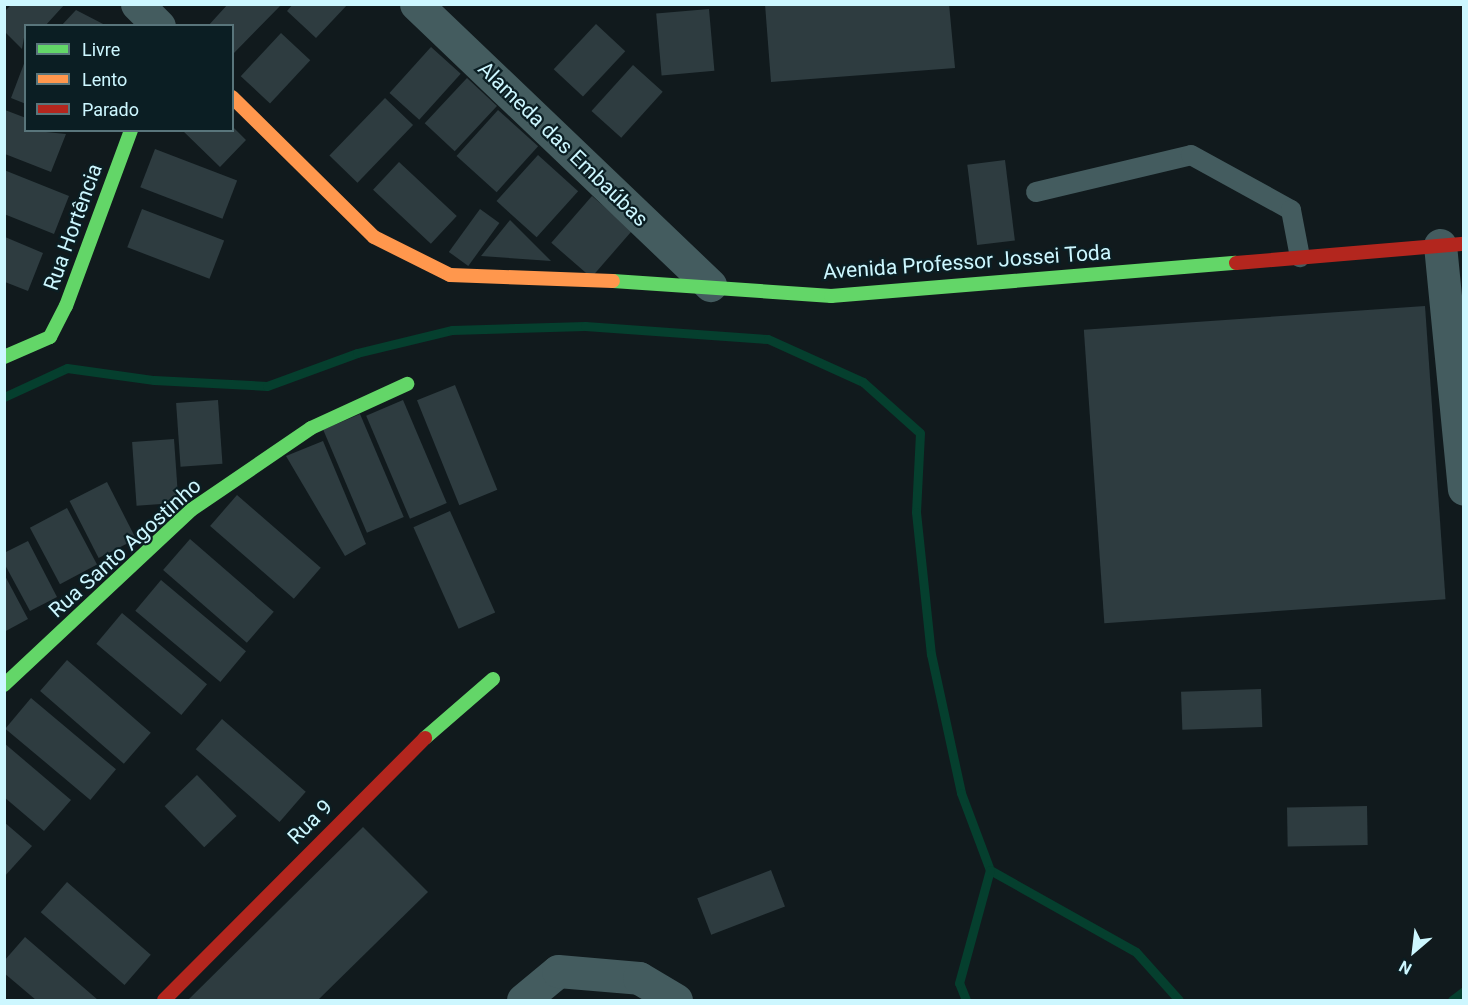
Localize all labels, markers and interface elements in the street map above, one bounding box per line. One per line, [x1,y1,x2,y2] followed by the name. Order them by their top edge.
[24,24,234,132] legend
[82,39,120,60] text: Livre
[473,56,653,232] street label: Alameda das Embaúbas
[82,69,127,90] text: Lento
[82,99,139,120] text: Parado
[38,160,108,294] street label: Rua Hortência
[822,239,1112,285] street label: Avenida Professor Jossei Toda
[44,473,206,623] street label: Rua Santo Agostinho
[282,794,338,850] street label: Rua 9
[1384,921,1444,981] north arrow
[1396,956,1415,978] text: N

